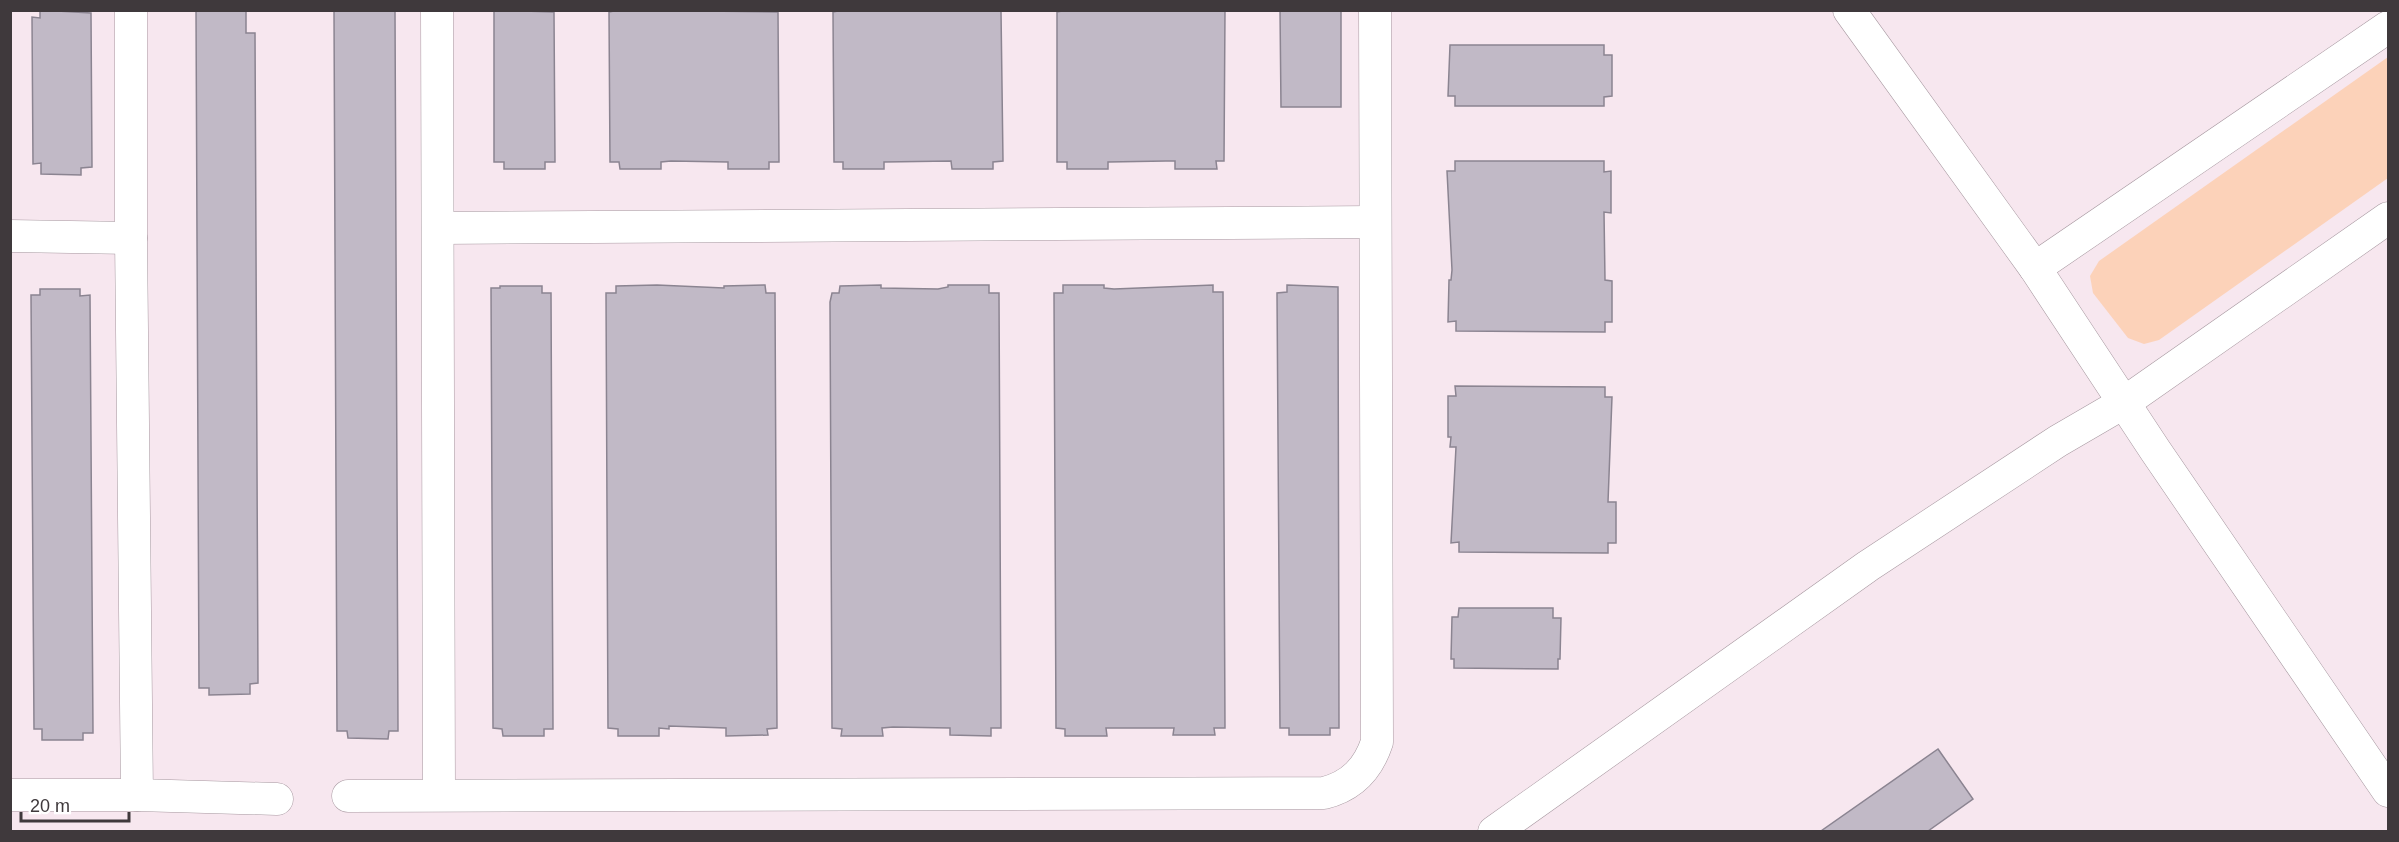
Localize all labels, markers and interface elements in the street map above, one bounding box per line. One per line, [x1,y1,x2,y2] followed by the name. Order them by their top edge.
[21,785,129,823] scale bar
[30,796,70,816] text: 20 m

